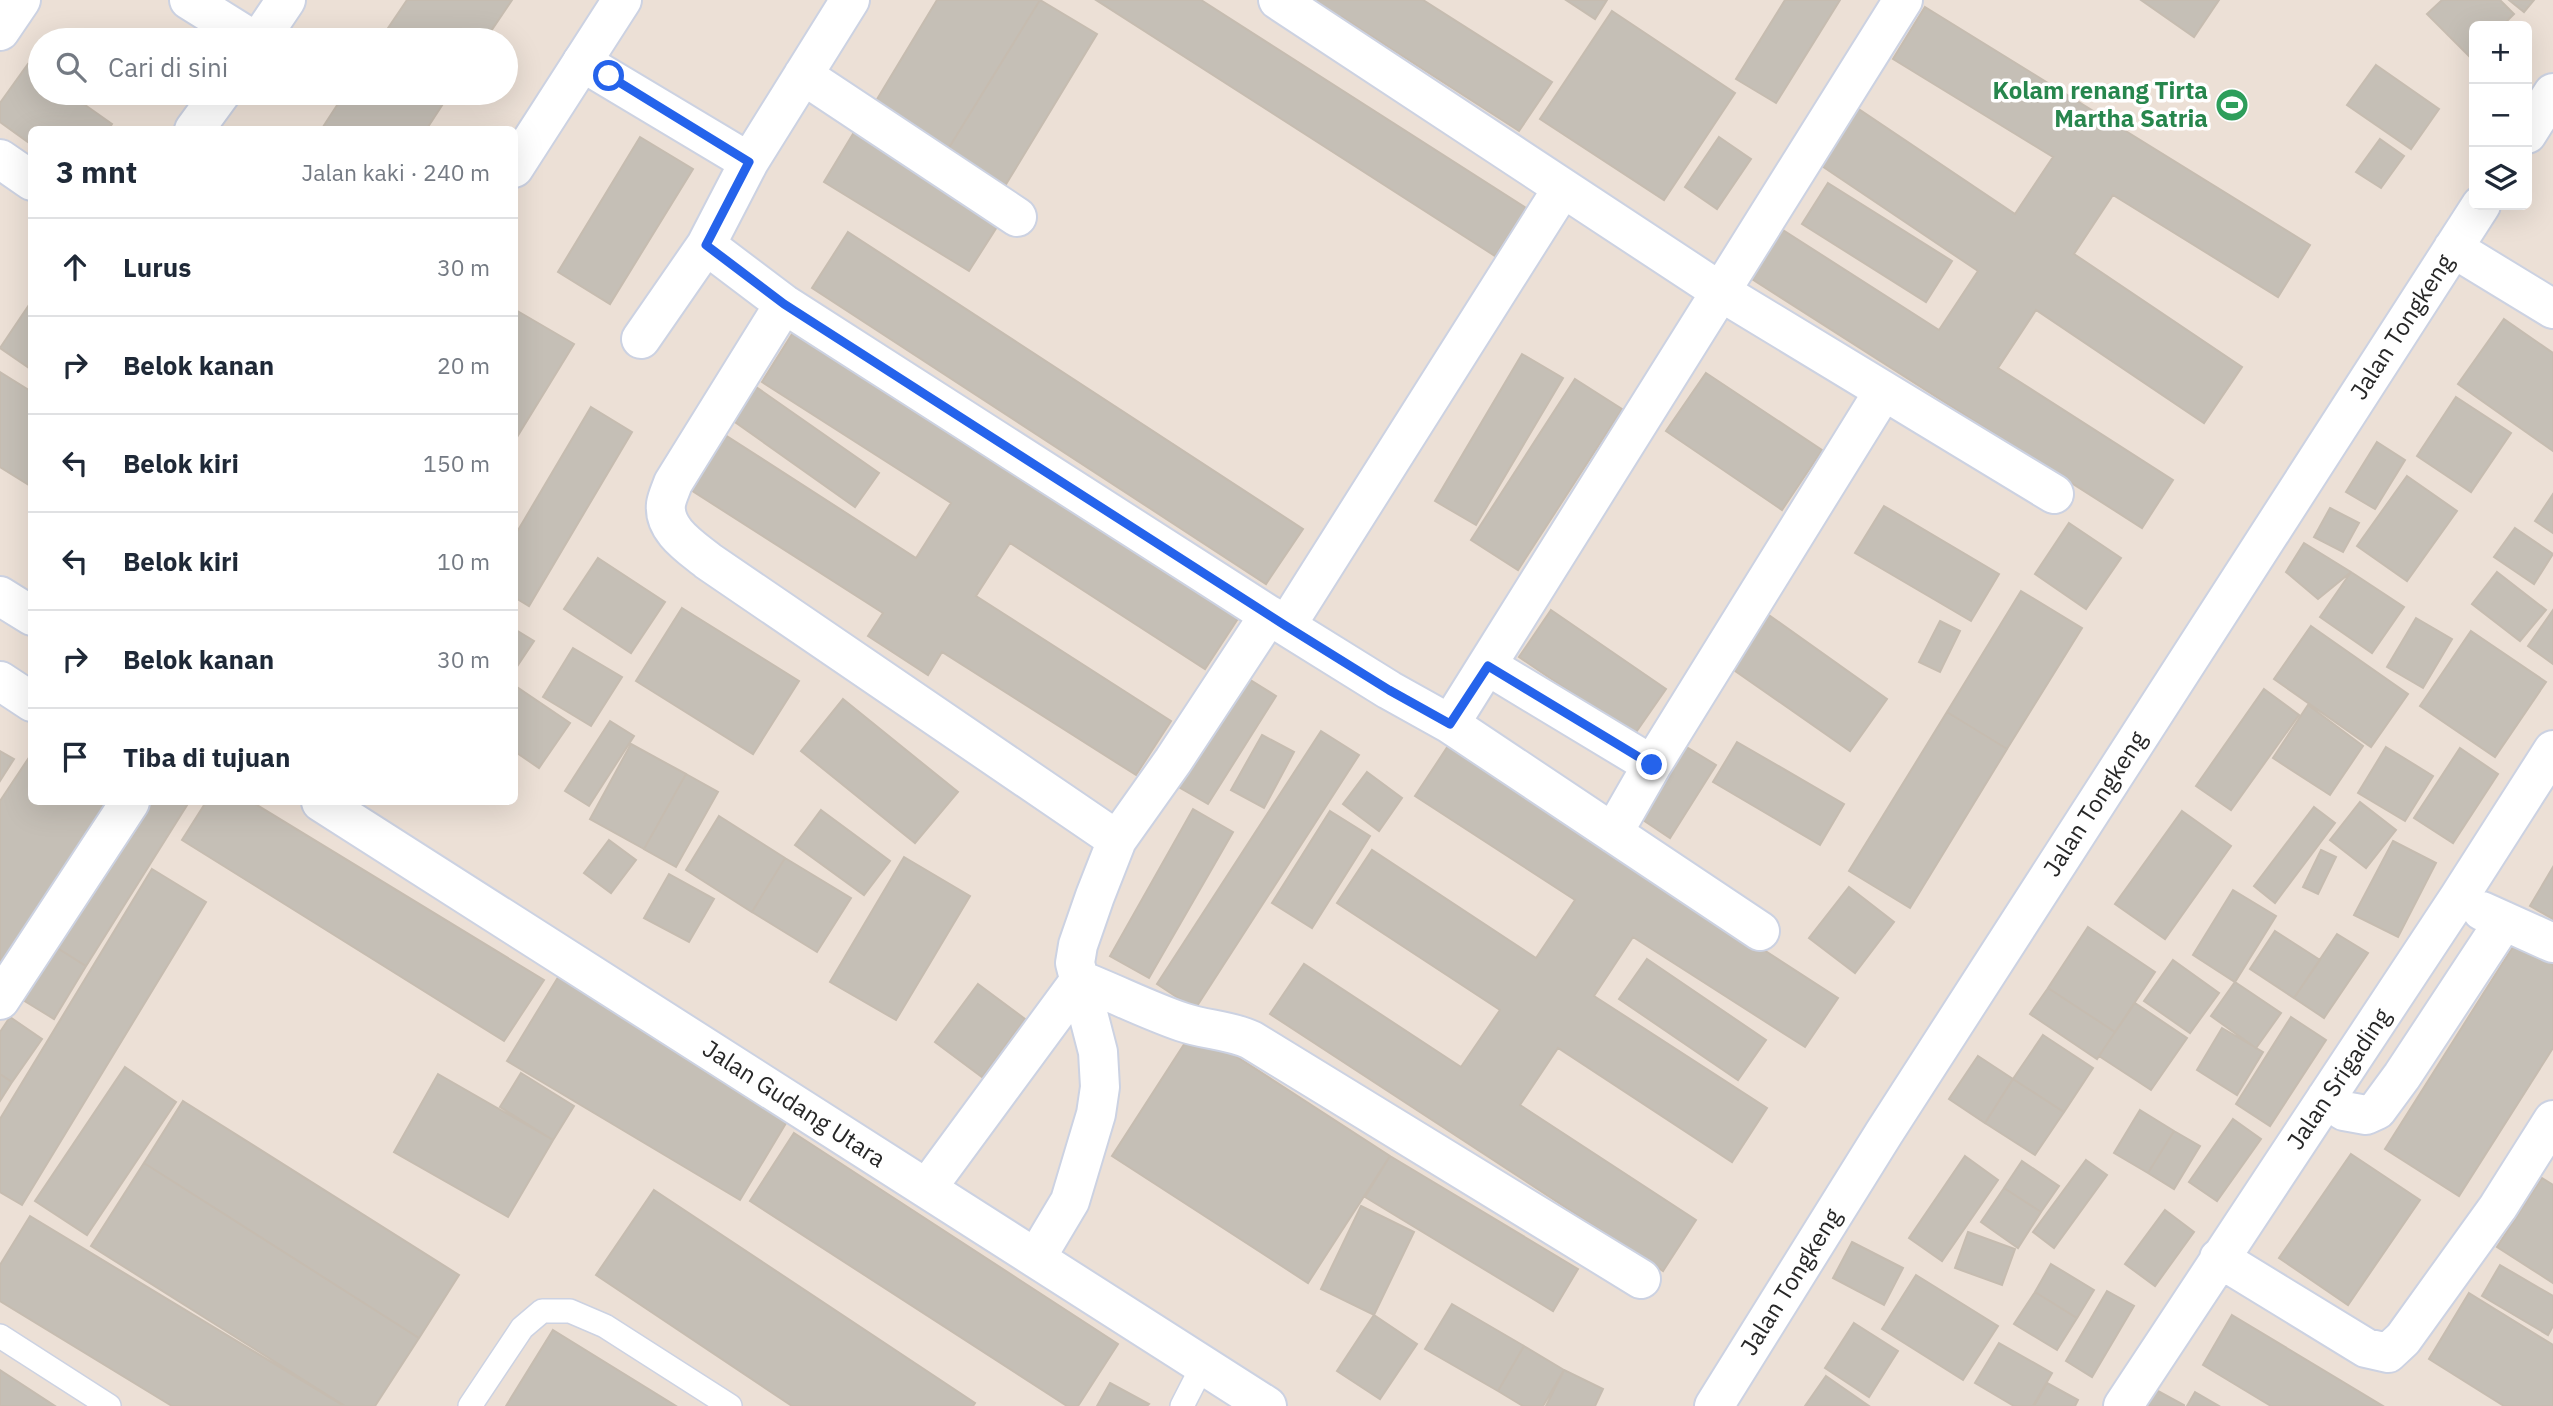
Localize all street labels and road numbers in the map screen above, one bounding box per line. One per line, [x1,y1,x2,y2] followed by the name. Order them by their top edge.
[2342,247,2460,405] street label: Jalan Tongkeng
[2035,724,2153,882] street label: Jalan Tongkeng
[2279,1001,2397,1155] street label: Jalan Srigading
[697,1032,892,1174] street label: Jalan Gudang Utara
[1732,1202,1848,1361] street label: Jalan Tongkeng

